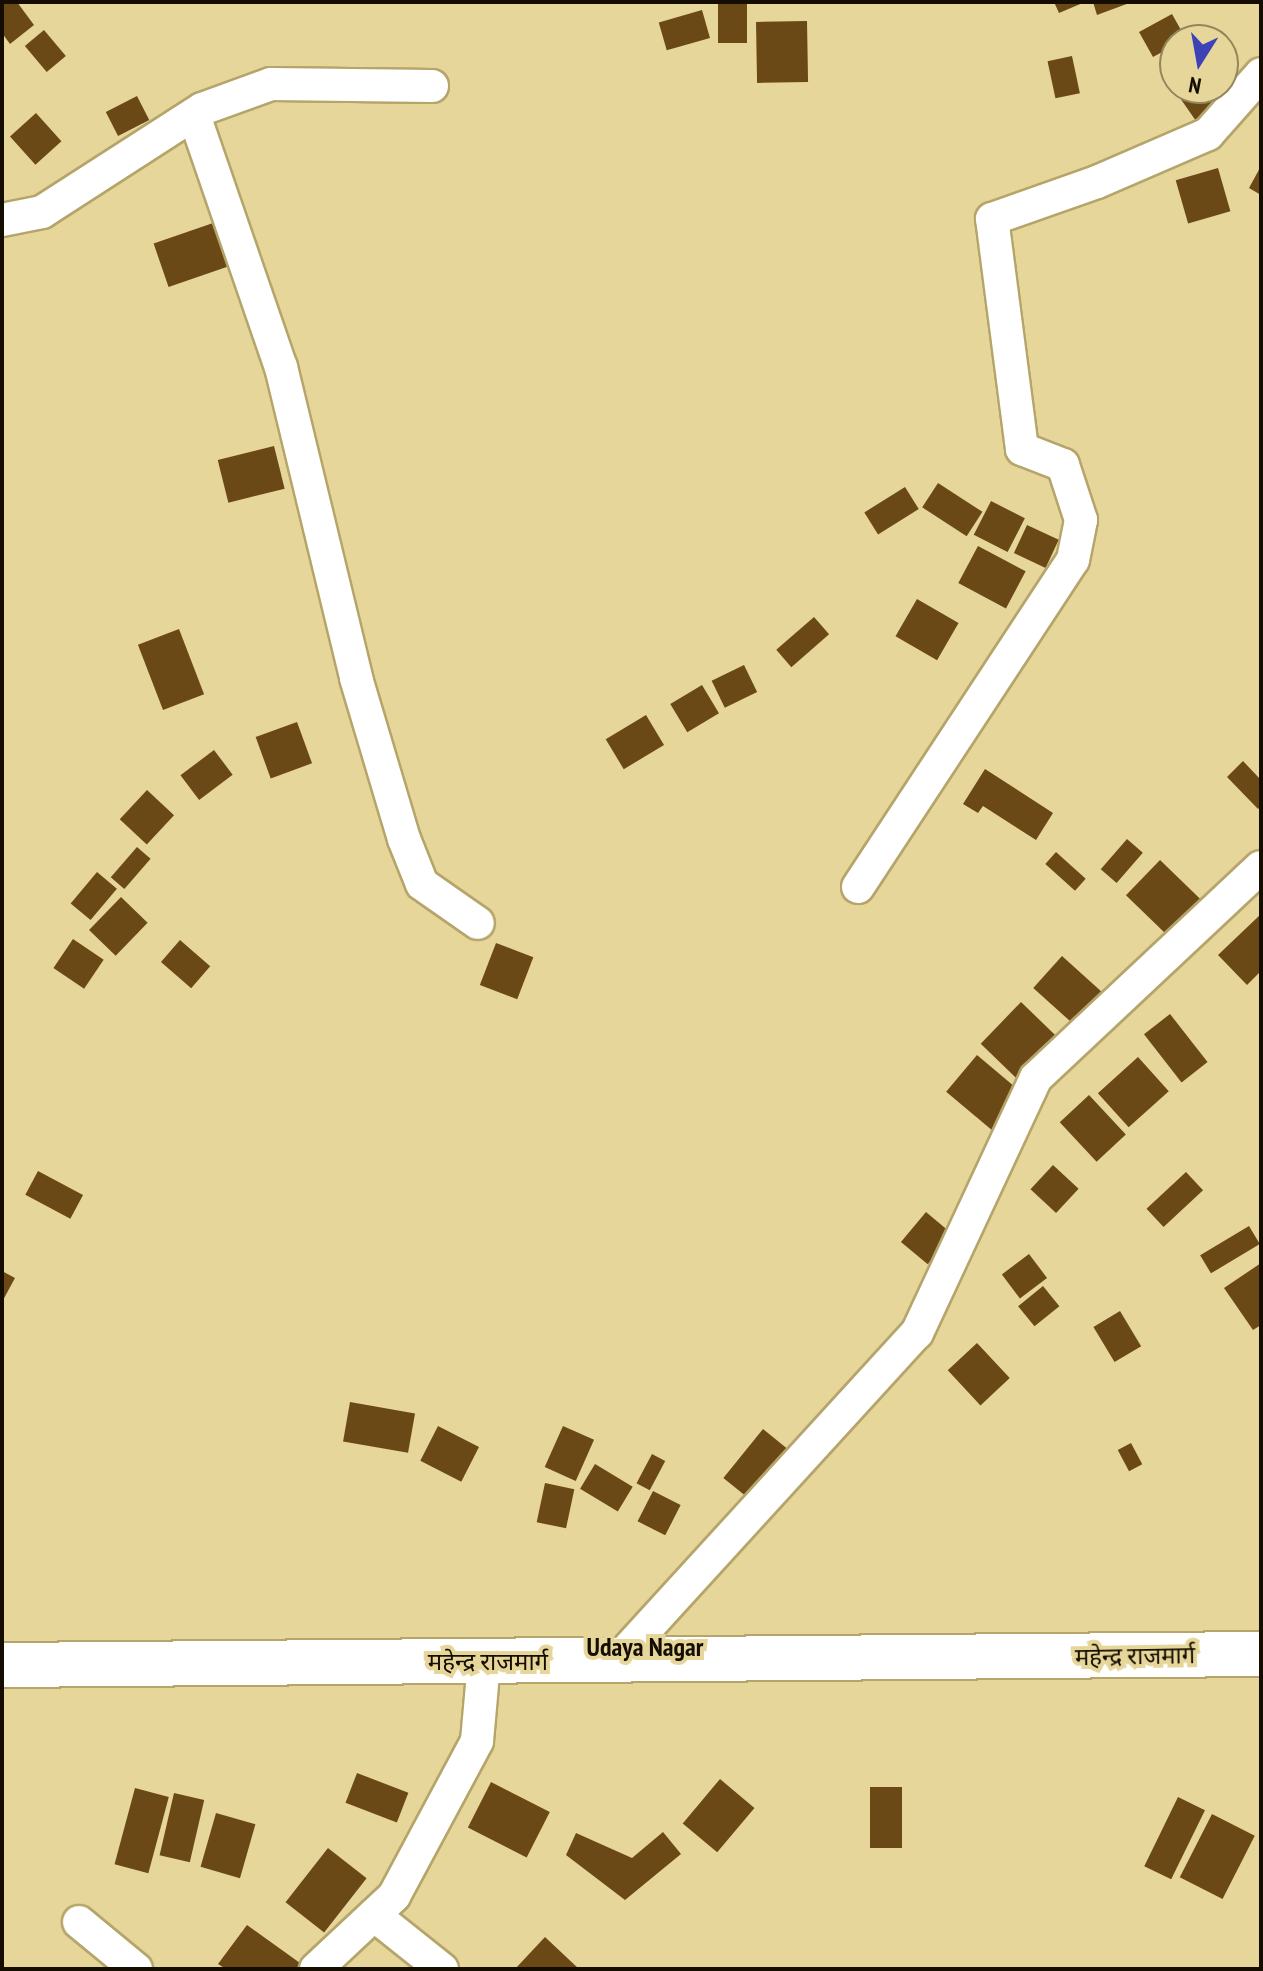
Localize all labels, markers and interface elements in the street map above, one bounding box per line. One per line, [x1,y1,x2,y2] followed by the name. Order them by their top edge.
[1159,24,1239,104] north arrow
[1186,71,1203,100] text: N
[587,1631,703,1663] district label: Udaya Nagar
[1075,1641,1195,1671] street label: महेन्द्र राजमार्ग
[428,1648,548,1676] street label: महेन्द्र राजमार्ग

